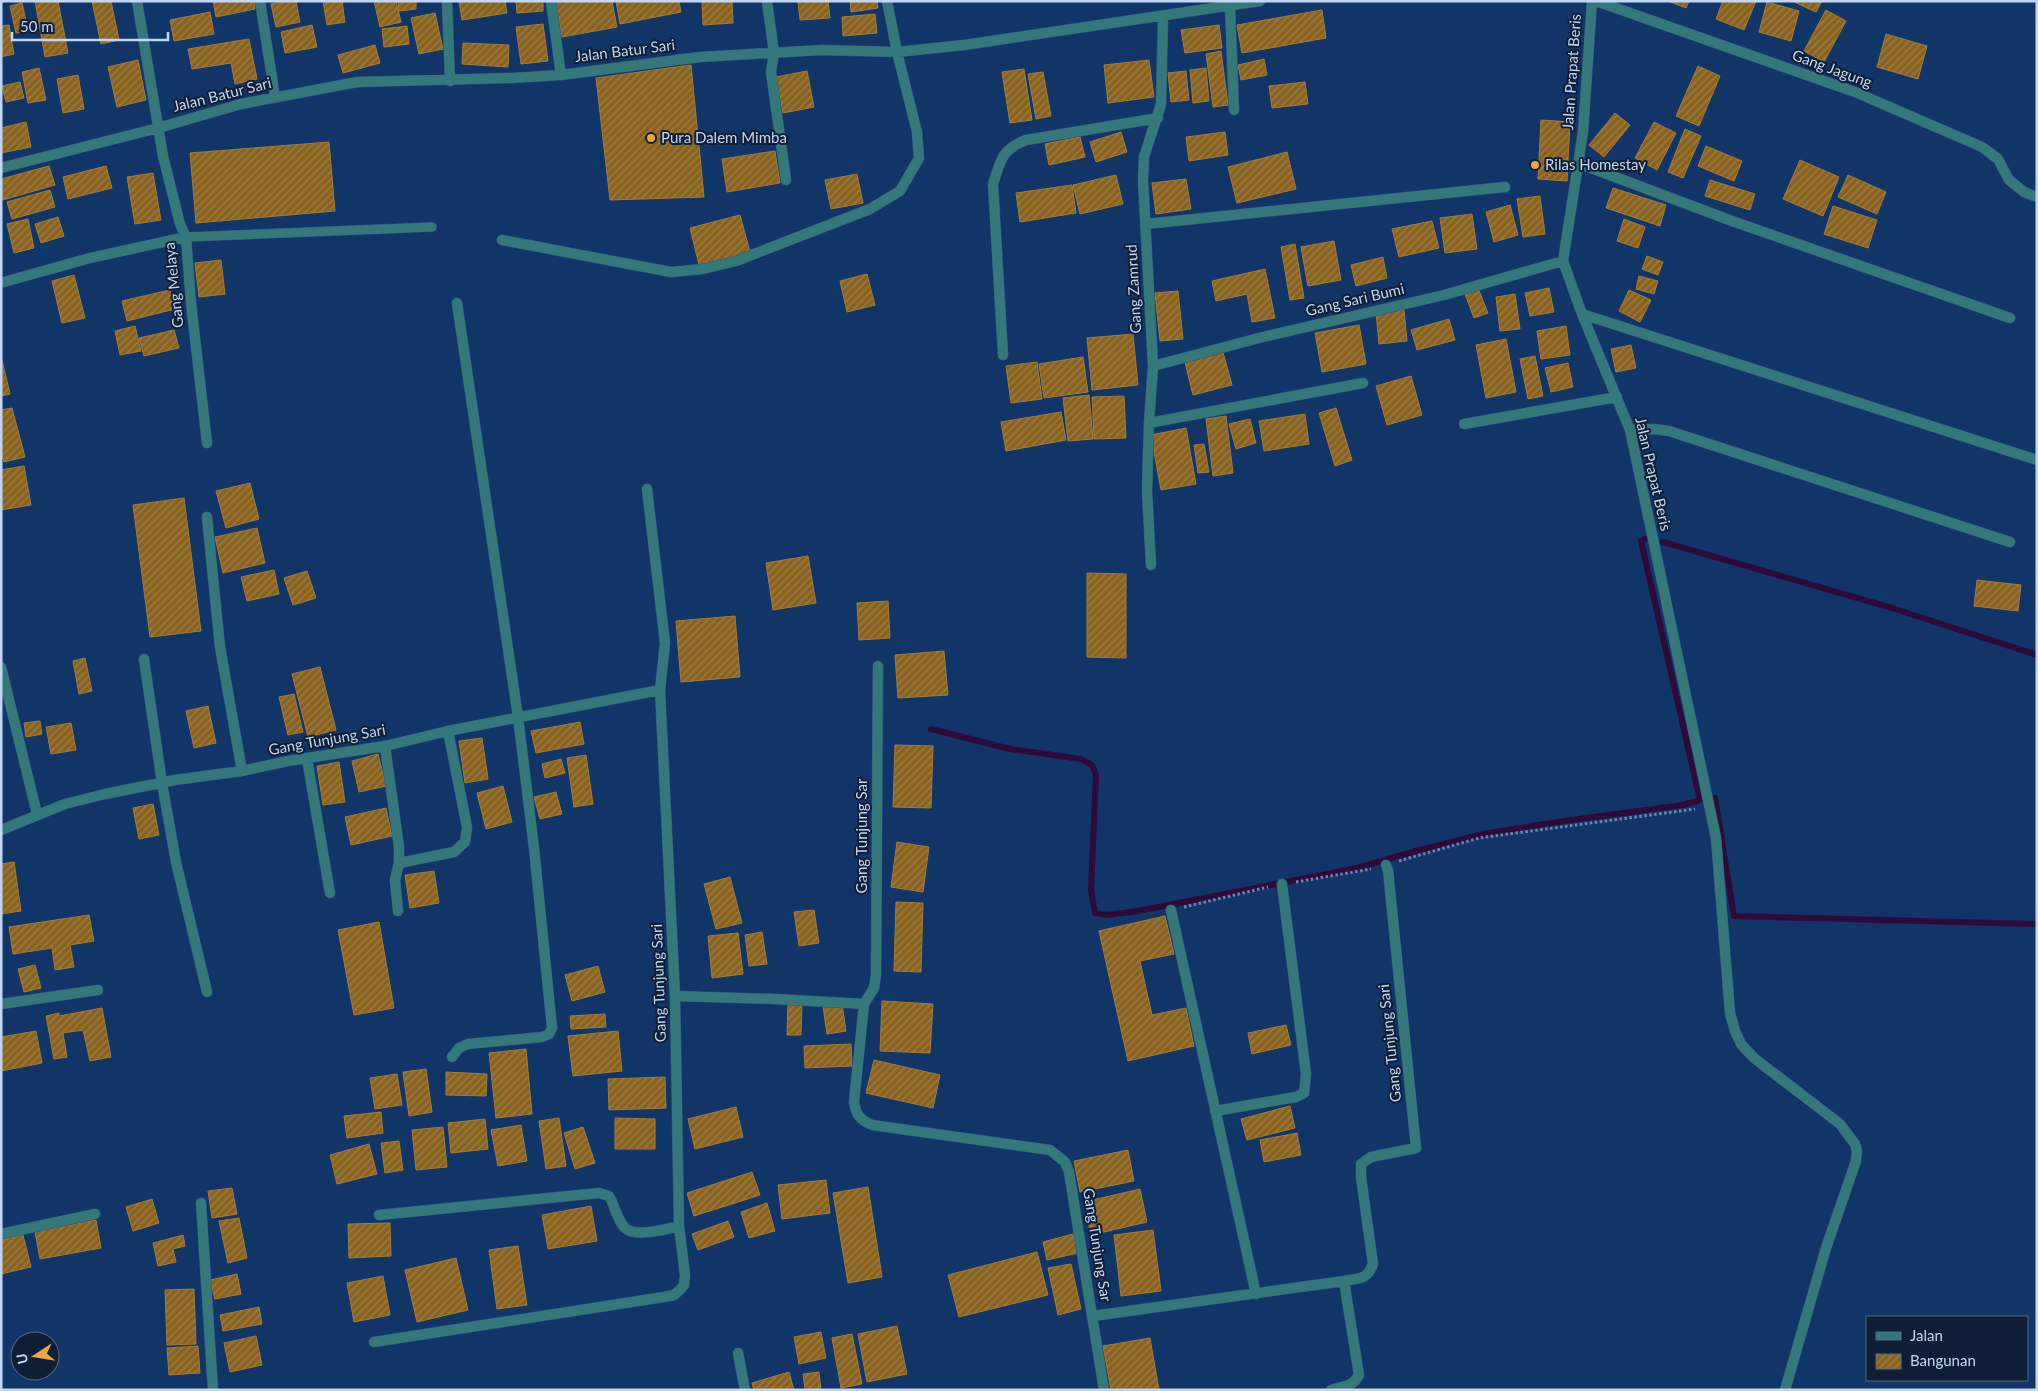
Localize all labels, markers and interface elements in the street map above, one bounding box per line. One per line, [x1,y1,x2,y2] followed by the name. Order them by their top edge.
[12,10,169,42] scale bar
[1558,13,1584,131] street label: Jalan Prapat Beris
[20,17,54,35] text: 50 m
[574,35,676,65] street label: Jalan Batur Sari
[1790,45,1875,91] street label: Gang Jagung
[171,73,273,115] street label: Jalan Batur Sari
[661,128,787,146] place label: Pura Dalem Mimba
[645,132,657,144] marker: Pura Dalem Mimba
[1545,155,1646,173] place label: Rilas Homestay
[1529,159,1541,171] marker: Rilas Homestay
[160,241,186,329] street label: Gang Melaya
[1122,244,1144,334] street label: Gang Zamrud
[1304,279,1406,319] street label: Gang Sari Bumi
[1632,415,1676,533] street label: Jalan Prapat Beris
[267,720,387,758] street label: Gang Tunjung Sari
[852,778,870,893] street label: Gang Tunjung Sar
[647,924,669,1043] street label: Gang Tunjung Sari
[1374,983,1404,1103] street label: Gang Tunjung Sari
[1080,1187,1116,1304] street label: Gang Tunjung Sar
[1866,1316,2028,1381] legend
[1910,1326,1943,1344] text: Jalan
[10,1331,60,1381] north arrow
[1910,1351,1976,1369] text: Bangunan
[12,1352,31,1366] text: U

